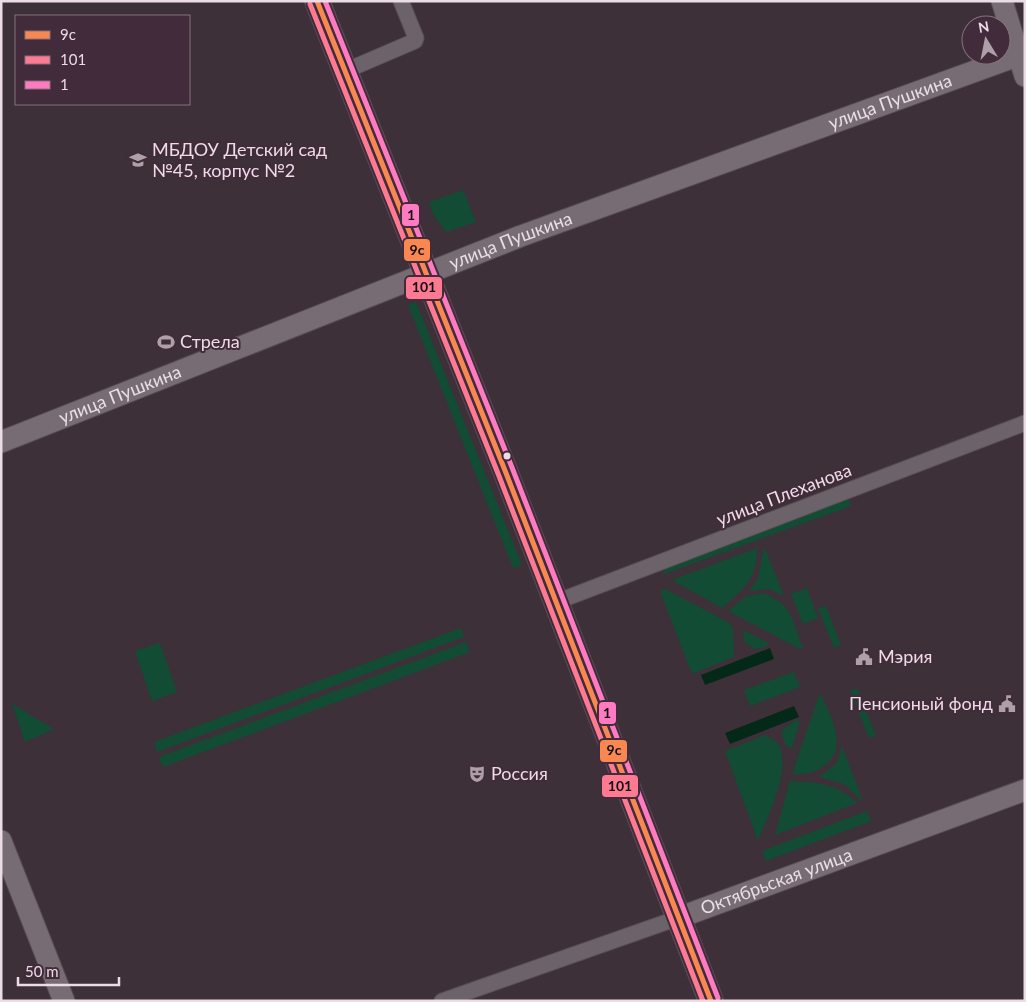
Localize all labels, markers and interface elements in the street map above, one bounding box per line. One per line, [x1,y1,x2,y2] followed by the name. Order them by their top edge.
[15,15,190,105] legend
[961,15,1011,65] north arrow
[977,17,990,36] text: N
[60,25,76,43] text: 9с
[60,50,86,68] text: 101
[825,69,954,134] street label: улица Пушкина
[60,75,69,93] text: 1
[152,138,327,181] place label: МБДОУ Детский сад №45, корпус №2
[128,150,148,170] school or university icon: МБДОУ Детский сад №45, корпус №2
[401,203,420,227] line badge: 1
[407,206,415,223] text: 1
[446,206,575,273] street label: улица Пушкина
[403,238,431,262] line badge: 9с
[410,241,425,258] text: 9с
[405,276,443,300] line badge: 101
[412,278,436,295] text: 101
[180,330,240,352] place label: Стрела
[156,332,176,352] sports icon: Стрела
[55,360,184,428] street label: улица Пушкина
[502,451,512,461] unlabelled marker
[713,458,854,530] street label: улица Плеханова
[878,645,933,667] place label: Мэрия
[854,647,874,667] public building icon: Мэрия
[849,692,993,714] place label: Пенсионый фонд
[997,694,1017,714] public building icon: Пенсионый фонд
[598,701,617,725] line badge: 1
[603,704,611,721] text: 1
[599,739,628,763] line badge: 9с
[607,741,622,758] text: 9с
[491,762,548,784] place label: Россия
[467,764,487,784] theatre icon: Россия
[601,774,639,798] line badge: 101
[608,777,632,794] text: 101
[697,843,855,919] street label: Октябрьская улица
[18,954,119,986] scale bar
[25,962,59,980] text: 50 m

